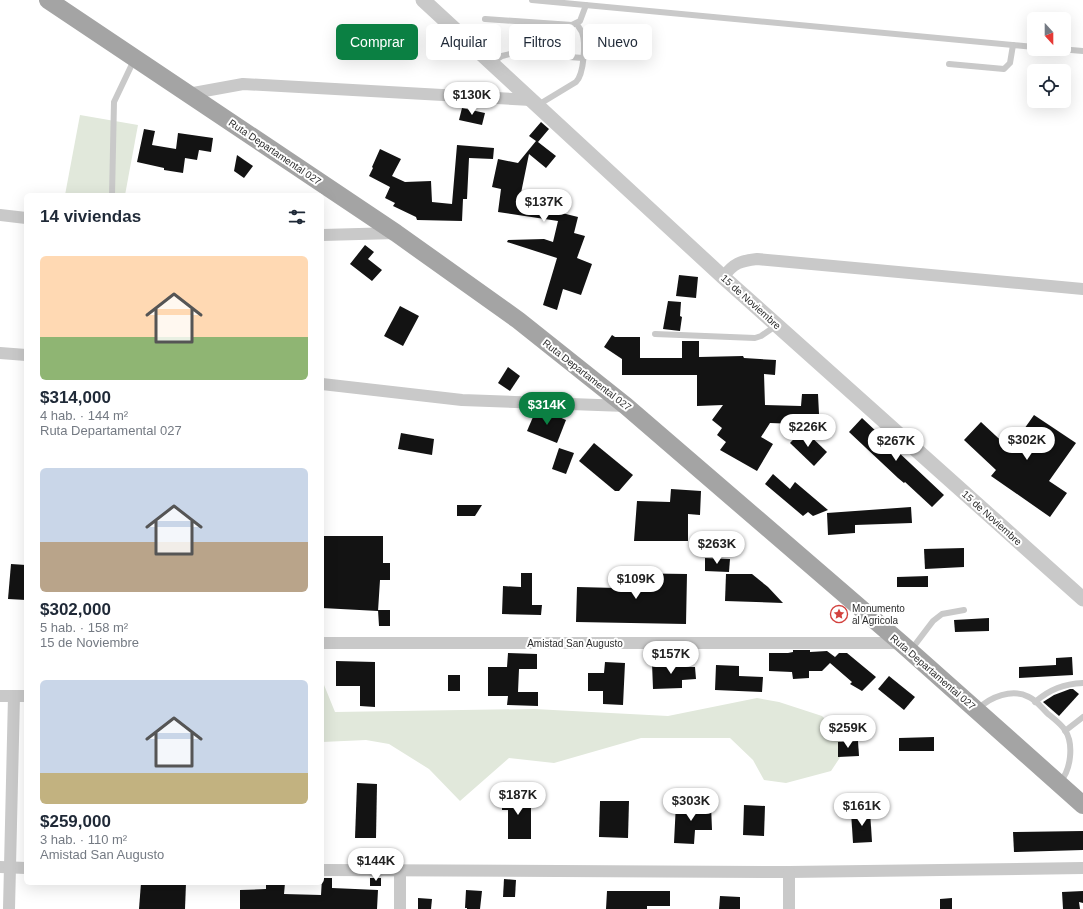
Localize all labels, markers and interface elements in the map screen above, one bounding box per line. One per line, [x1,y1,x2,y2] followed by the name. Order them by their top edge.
[1027,12,1071,56] north arrow
[1027,12,1071,108] map controls
[336,24,418,60] chip: Comprar
[426,24,501,60] chip: Alquilar
[509,24,575,60] chip: Filtros
[583,24,652,60] chip: Nuevo
[1027,64,1071,108] button: locate
[444,82,500,116] pin: $130K
[453,87,491,102] text: $130K
[227,117,324,187] street label: Ruta Departamental 027
[516,189,572,223] pin: $137K
[525,194,563,209] text: $137K
[286,206,308,228] icon: filters
[40,207,141,226] text: 14 viviendas
[719,272,783,332] street label: 15 de Noviembre
[138,282,210,354] icon: home
[541,337,634,413] street label: Ruta Departamental 027
[40,388,111,407] text: $314,000
[519,392,575,426] pin: $314K
[528,397,566,412] text: $314K
[40,408,128,423] text: 4 hab. · 144 m²
[780,414,836,448] pin: $226K
[789,419,827,434] text: $226K
[40,423,182,438] text: Ruta Departamental 027
[999,427,1055,461] pin: $302K
[868,428,924,462] pin: $267K
[1008,432,1046,447] text: $302K
[877,433,915,448] text: $267K
[960,488,1024,548] street label: 15 de Noviembre
[138,494,210,566] icon: home
[689,531,745,565] pin: $263K
[698,536,736,551] text: $263K
[608,566,664,600] pin: $109K
[617,571,655,586] text: $109K
[40,600,111,619] text: $302,000
[852,603,905,626] place label: Monumento al Agricola
[829,604,849,624] place icon: Monumento al Agricola
[40,620,128,635] text: 5 hab. · 158 m²
[888,632,978,712] street label: Ruta Departamental 027
[40,635,139,650] text: 15 de Noviembre
[527,638,623,649] street label: Amistad San Augusto
[643,641,699,675] pin: $157K
[652,646,690,661] text: $157K
[138,706,210,778] icon: home
[820,715,876,749] pin: $259K
[829,720,867,735] text: $259K
[490,782,546,816] pin: $187K
[499,787,537,802] text: $187K
[663,788,719,822] pin: $303K
[672,793,710,808] text: $303K
[834,793,890,827] pin: $161K
[843,798,881,813] text: $161K
[40,812,111,831] text: $259,000
[40,832,127,847] text: 3 hab. · 110 m²
[40,847,164,862] text: Amistad San Augusto
[348,848,404,882] pin: $144K
[357,853,395,868] text: $144K

